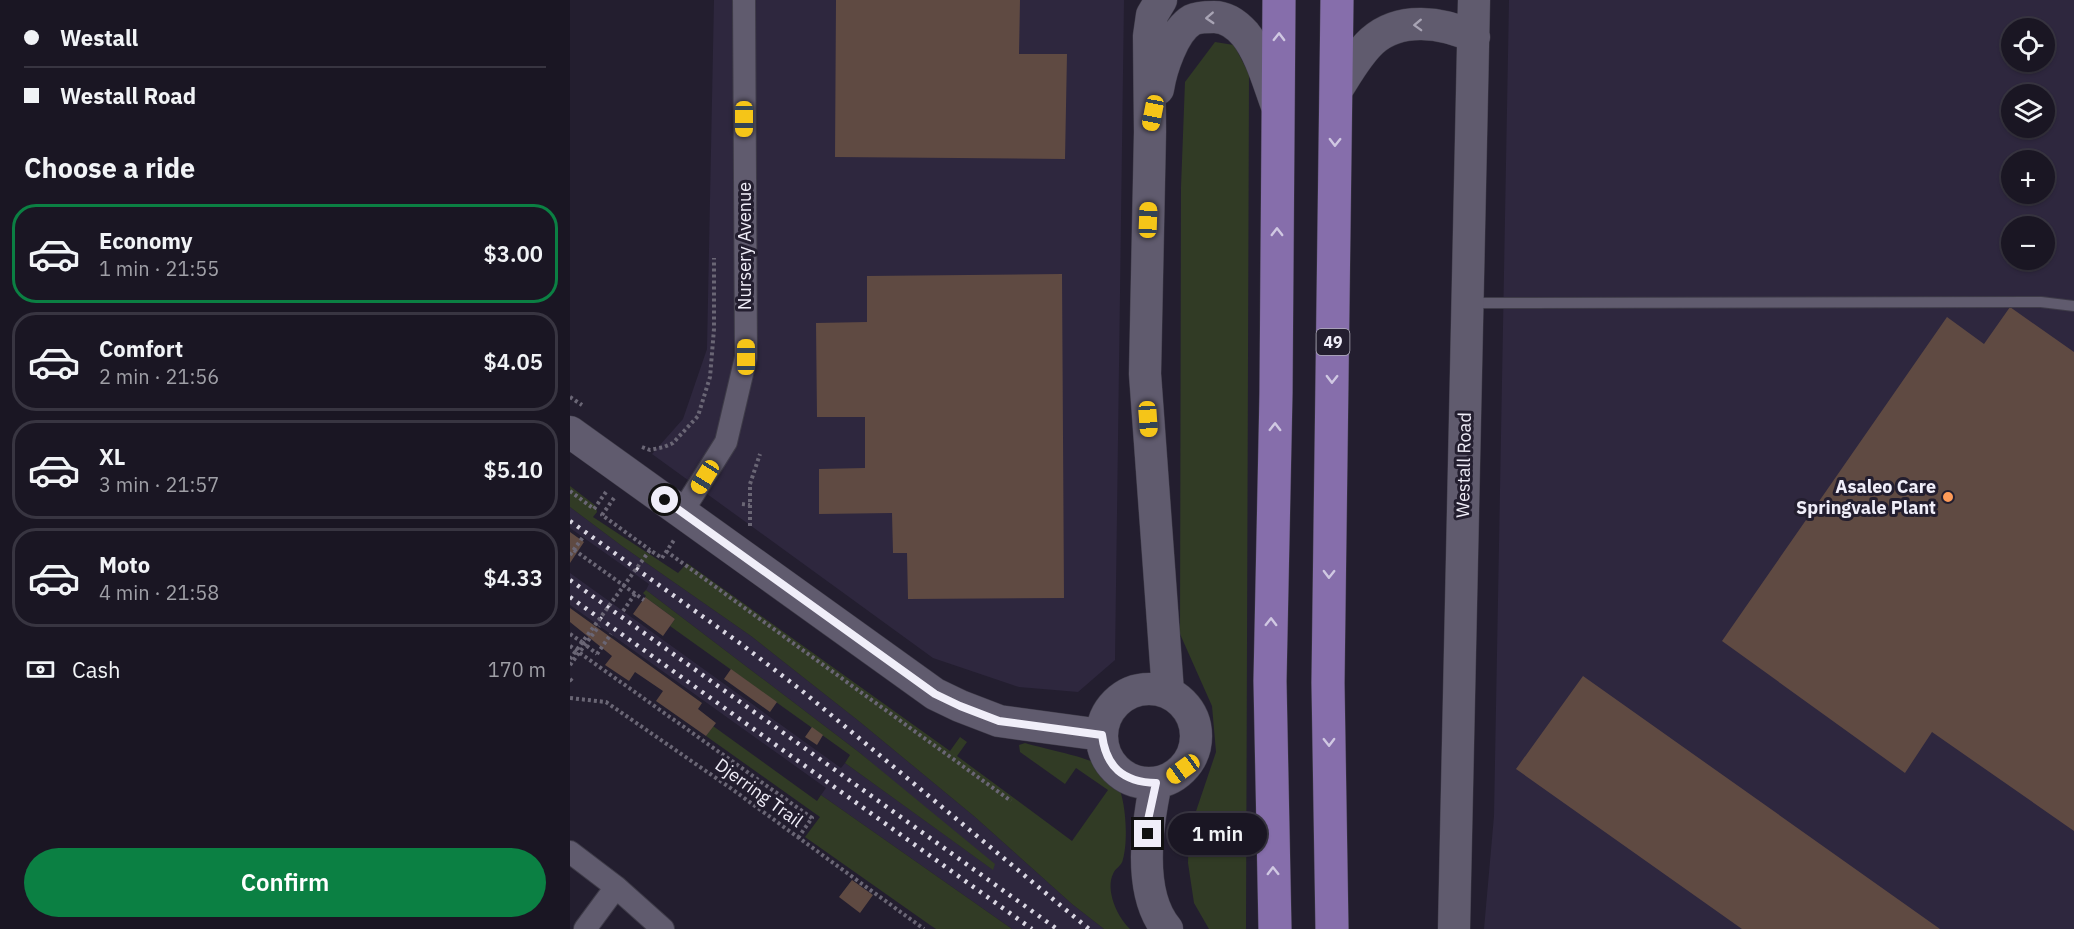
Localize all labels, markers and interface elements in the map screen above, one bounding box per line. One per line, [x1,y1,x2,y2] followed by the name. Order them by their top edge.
[1205,11,1214,24] one-way arrow
[2001,18,2055,270] map controls
[2001,18,2055,72] button: locate
[1413,19,1422,31] one-way arrow
[60,23,138,52] text: Westall
[1273,33,1285,42] one-way arrow
[60,81,196,110] text: Westall Road
[2001,84,2055,138] button: layers
[1141,94,1165,132] car
[735,101,753,137] car
[1329,138,1341,147] one-way arrow
[24,150,195,185] text: Choose a ride
[2001,150,2055,204] button: +
[733,182,756,310] street label: Nursery Avenue
[1138,202,1158,238] car
[2001,216,2055,270] button: −
[99,226,193,255] text: Economy
[27,227,81,281] icon: car
[1271,228,1283,237] one-way arrow
[484,239,543,268] text: $3.00
[99,255,219,282] text: 1 min · 21:55
[1316,329,1350,355] road number: 49
[99,334,183,363] text: Comfort
[27,335,81,389] icon: car
[737,339,755,375] car
[484,347,543,376] text: $4.05
[99,363,219,390] text: 2 min · 21:56
[1326,375,1338,384] one-way arrow
[1138,400,1158,438] car
[1451,412,1476,518] street label: Westall Road
[1269,423,1282,432] one-way arrow
[99,442,125,471] text: XL
[27,443,81,497] icon: car
[484,455,543,484] text: $5.10
[688,457,722,497] car
[99,471,219,498] text: 3 min · 21:57
[1796,475,1936,519] place label: Asaleo Care Springvale Plant
[651,486,678,513] route start
[1941,490,1955,504] marker: Asaleo Care Springvale Plant
[99,550,150,579] text: Moto
[27,551,81,605] icon: car
[484,563,543,592] text: $4.33
[1323,570,1336,579] one-way arrow
[99,579,219,606] text: 4 min · 21:58
[1265,618,1277,627] one-way arrow
[24,653,57,686] icon: cash
[72,655,121,684] text: Cash
[488,656,546,683] text: 170 m
[1323,737,1335,746] one-way arrow
[1163,751,1203,787] car
[711,753,808,832] street label: Djerring Trail
[1169,813,1268,855] callout: 1 min
[1134,820,1161,847] route end
[1192,820,1243,847] text: 1 min
[24,848,546,917] button: Confirm
[1267,866,1280,875] one-way arrow

